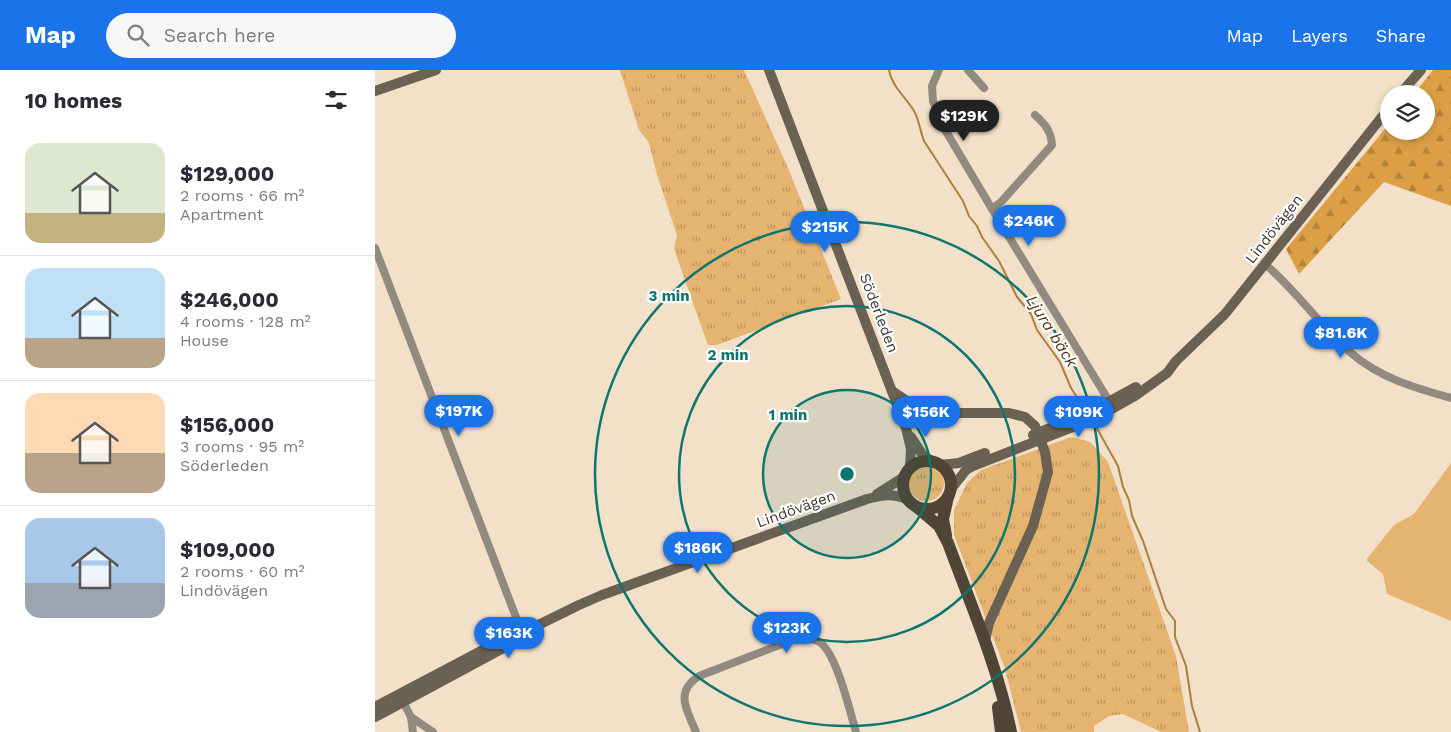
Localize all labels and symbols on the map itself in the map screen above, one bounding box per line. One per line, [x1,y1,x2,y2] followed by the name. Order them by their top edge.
[929,100,999,142] pin: $129K
[1241,191,1307,267] street label: Lindövägen
[994,204,1064,247] pin: $246K
[790,210,860,253] pin: $215K
[856,271,902,355] street label: Söderleden
[649,287,689,305] text: 3 min
[1022,291,1082,372] water label: Ljura bäck
[1300,316,1382,359] pin: $81.6K
[707,346,749,364] text: 2 min
[424,394,494,437] pin: $197K
[891,396,961,438] pin: $156K
[1044,396,1114,438] pin: $109K
[769,406,807,424] text: 1 min
[838,465,856,483] centre of rings
[754,486,838,532] street label: Lindövägen
[663,532,733,574] pin: $186K
[752,612,822,654] pin: $123K
[474,616,544,659] pin: $163K

